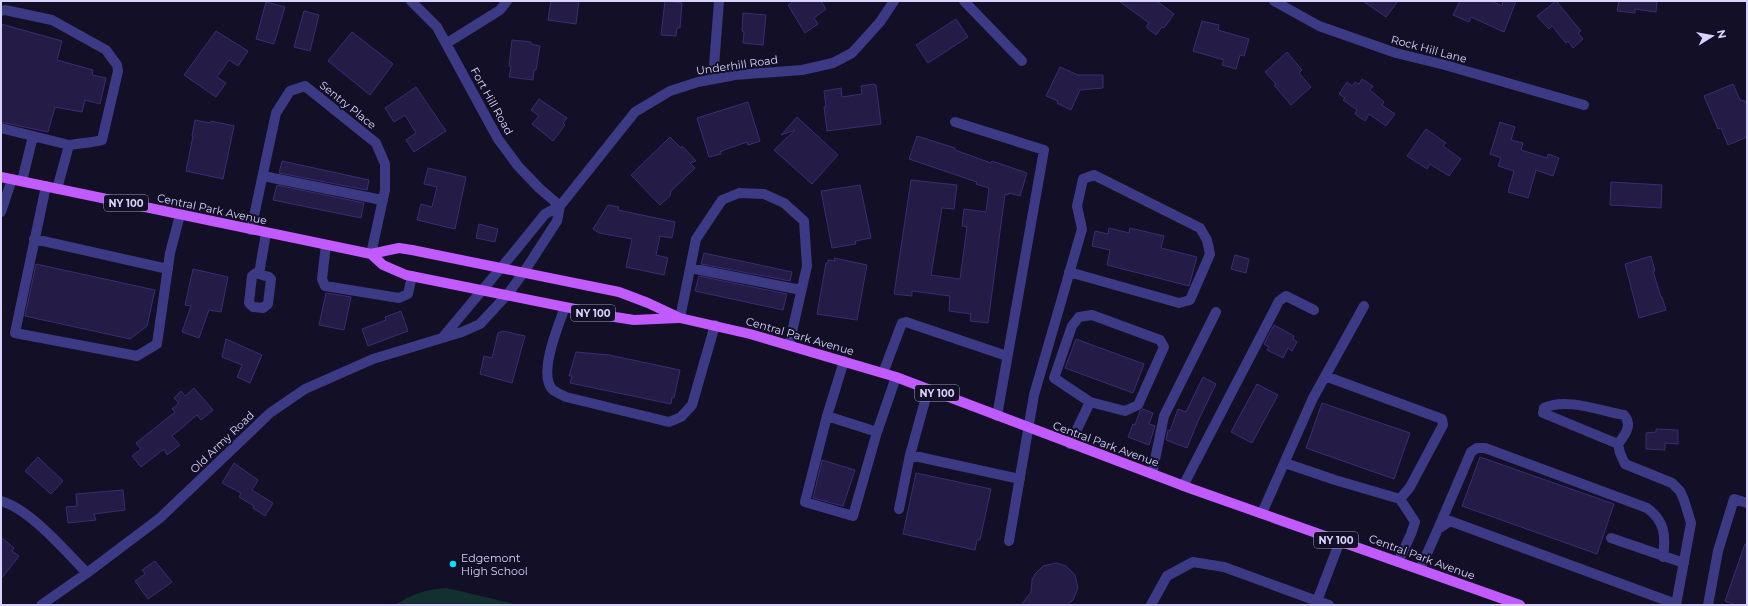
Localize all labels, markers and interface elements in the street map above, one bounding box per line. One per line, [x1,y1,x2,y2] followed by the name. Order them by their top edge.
[1692,16,1732,56] north arrow
[1714,28,1730,40] text: N
[1389,32,1469,66] street label: Rock Hill Lane
[695,52,779,78] street label: Underhill Road
[468,65,516,137] street label: Fort Hill Road
[317,78,379,132] street label: Sentry Place
[156,191,269,228] street label: Central Park Avenue
[104,195,148,211] road number: NY 100
[571,305,615,321] road number: NY 100
[744,314,856,358] street label: Central Park Avenue
[915,385,959,401] road number: NY 100
[187,408,257,476] street label: Old Army Road
[1051,418,1161,470] street label: Central Park Avenue
[1367,531,1477,583] street label: Central Park Avenue
[1314,532,1358,548] road number: NY 100
[461,551,528,578] place label: Edgemont High School
[448,559,458,569] marker: Edgemont High School

